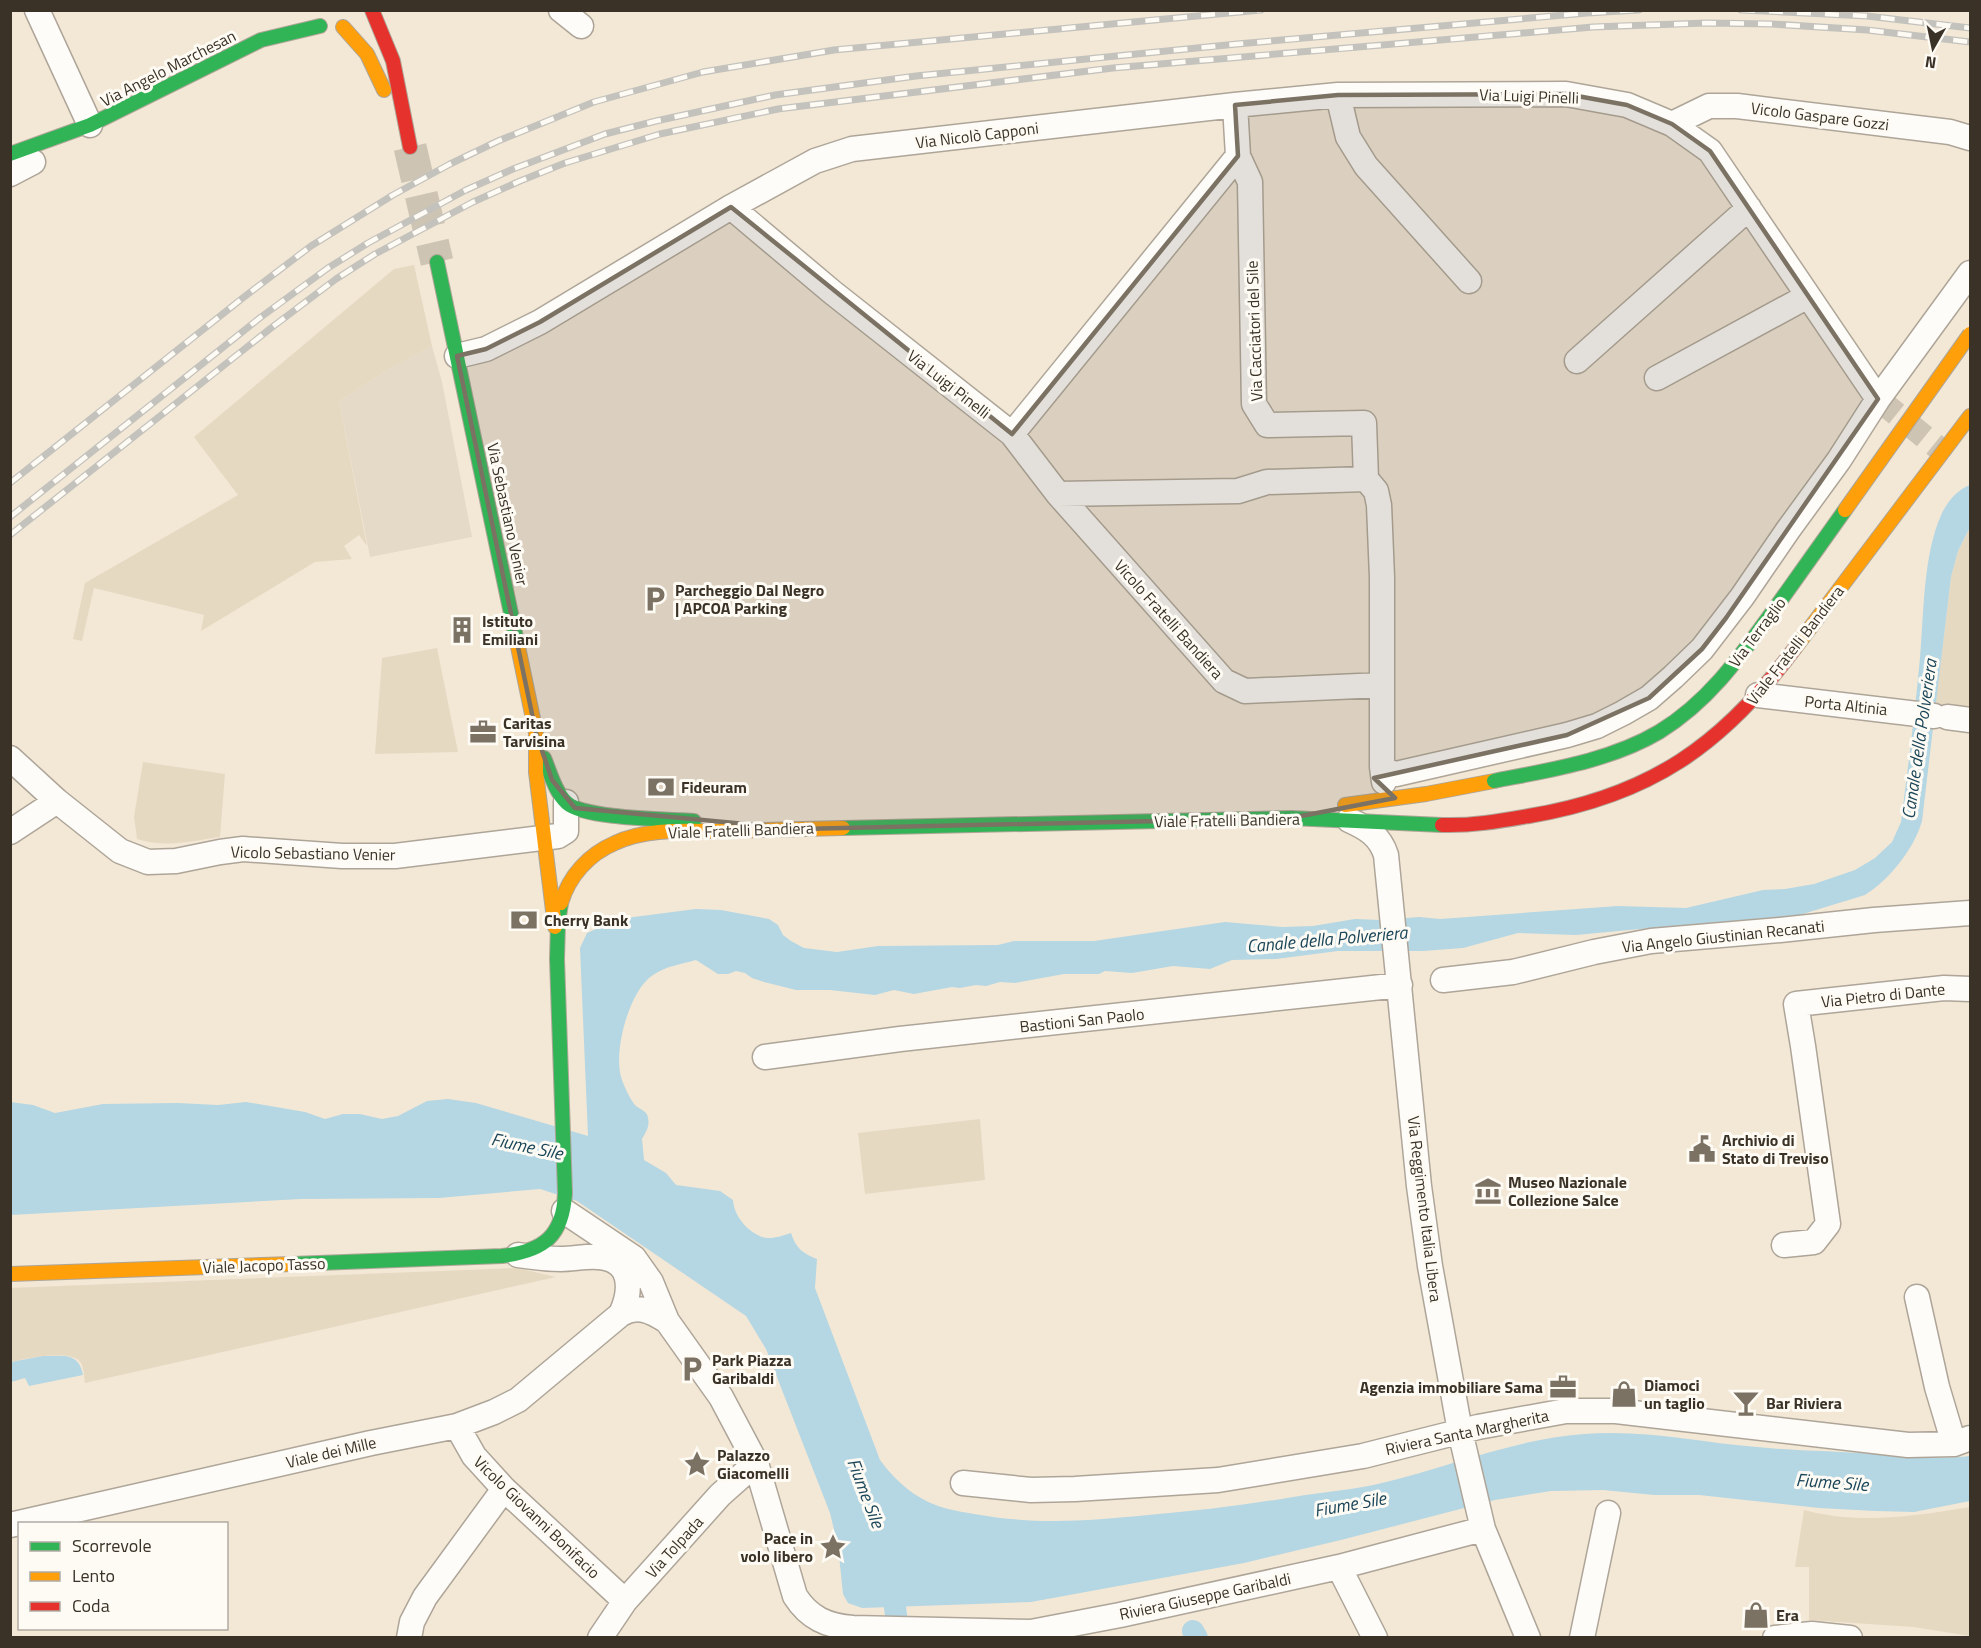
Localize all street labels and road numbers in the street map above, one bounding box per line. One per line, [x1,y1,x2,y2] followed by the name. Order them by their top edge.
[96,23,240,113] street label: Via Angelo Marchesan
[1479,82,1579,110] street label: Via Luigi Pinelli
[1750,96,1890,136] street label: Vicolo Gaspare Gozzi
[914,116,1040,154] street label: Via Nicolò Capponi
[1240,260,1268,402] street label: Via Cacciatori del Sile
[902,344,996,424] street label: Via Luigi Pinelli
[481,440,535,588] street label: Via Sebastiano Venier
[1109,554,1229,684] street label: Vicolo Fratelli Bandiera
[1741,580,1849,710] street label: Viale Fratelli Bandiera
[1723,592,1791,672] street label: Via Terraglio
[1803,689,1889,721] street label: Porta Altinia
[1154,807,1300,833] street label: Viale Fratelli Bandiera
[668,815,814,845] street label: Viale Fratelli Bandiera
[230,840,396,866] street label: Vicolo Sebastiano Venier
[1620,913,1826,959] street label: Via Angelo Giustinian Recanati
[1820,977,1946,1013] street label: Via Pietro di Dante
[1018,1002,1146,1038] street label: Bastioni San Paolo
[1402,1115,1448,1303] street label: Via Reggimento Italia Libera
[202,1251,326,1279] street label: Viale Jacopo Tasso
[1383,1403,1551,1461] street label: Riviera Santa Margherita
[283,1430,379,1474] street label: Viale dei Mille
[468,1450,606,1584] street label: Vicolo Giovanni Bonifacio
[640,1511,708,1583] street label: Via Tolpada
[1117,1566,1293,1626] street label: Riviera Giuseppe Garibaldi

